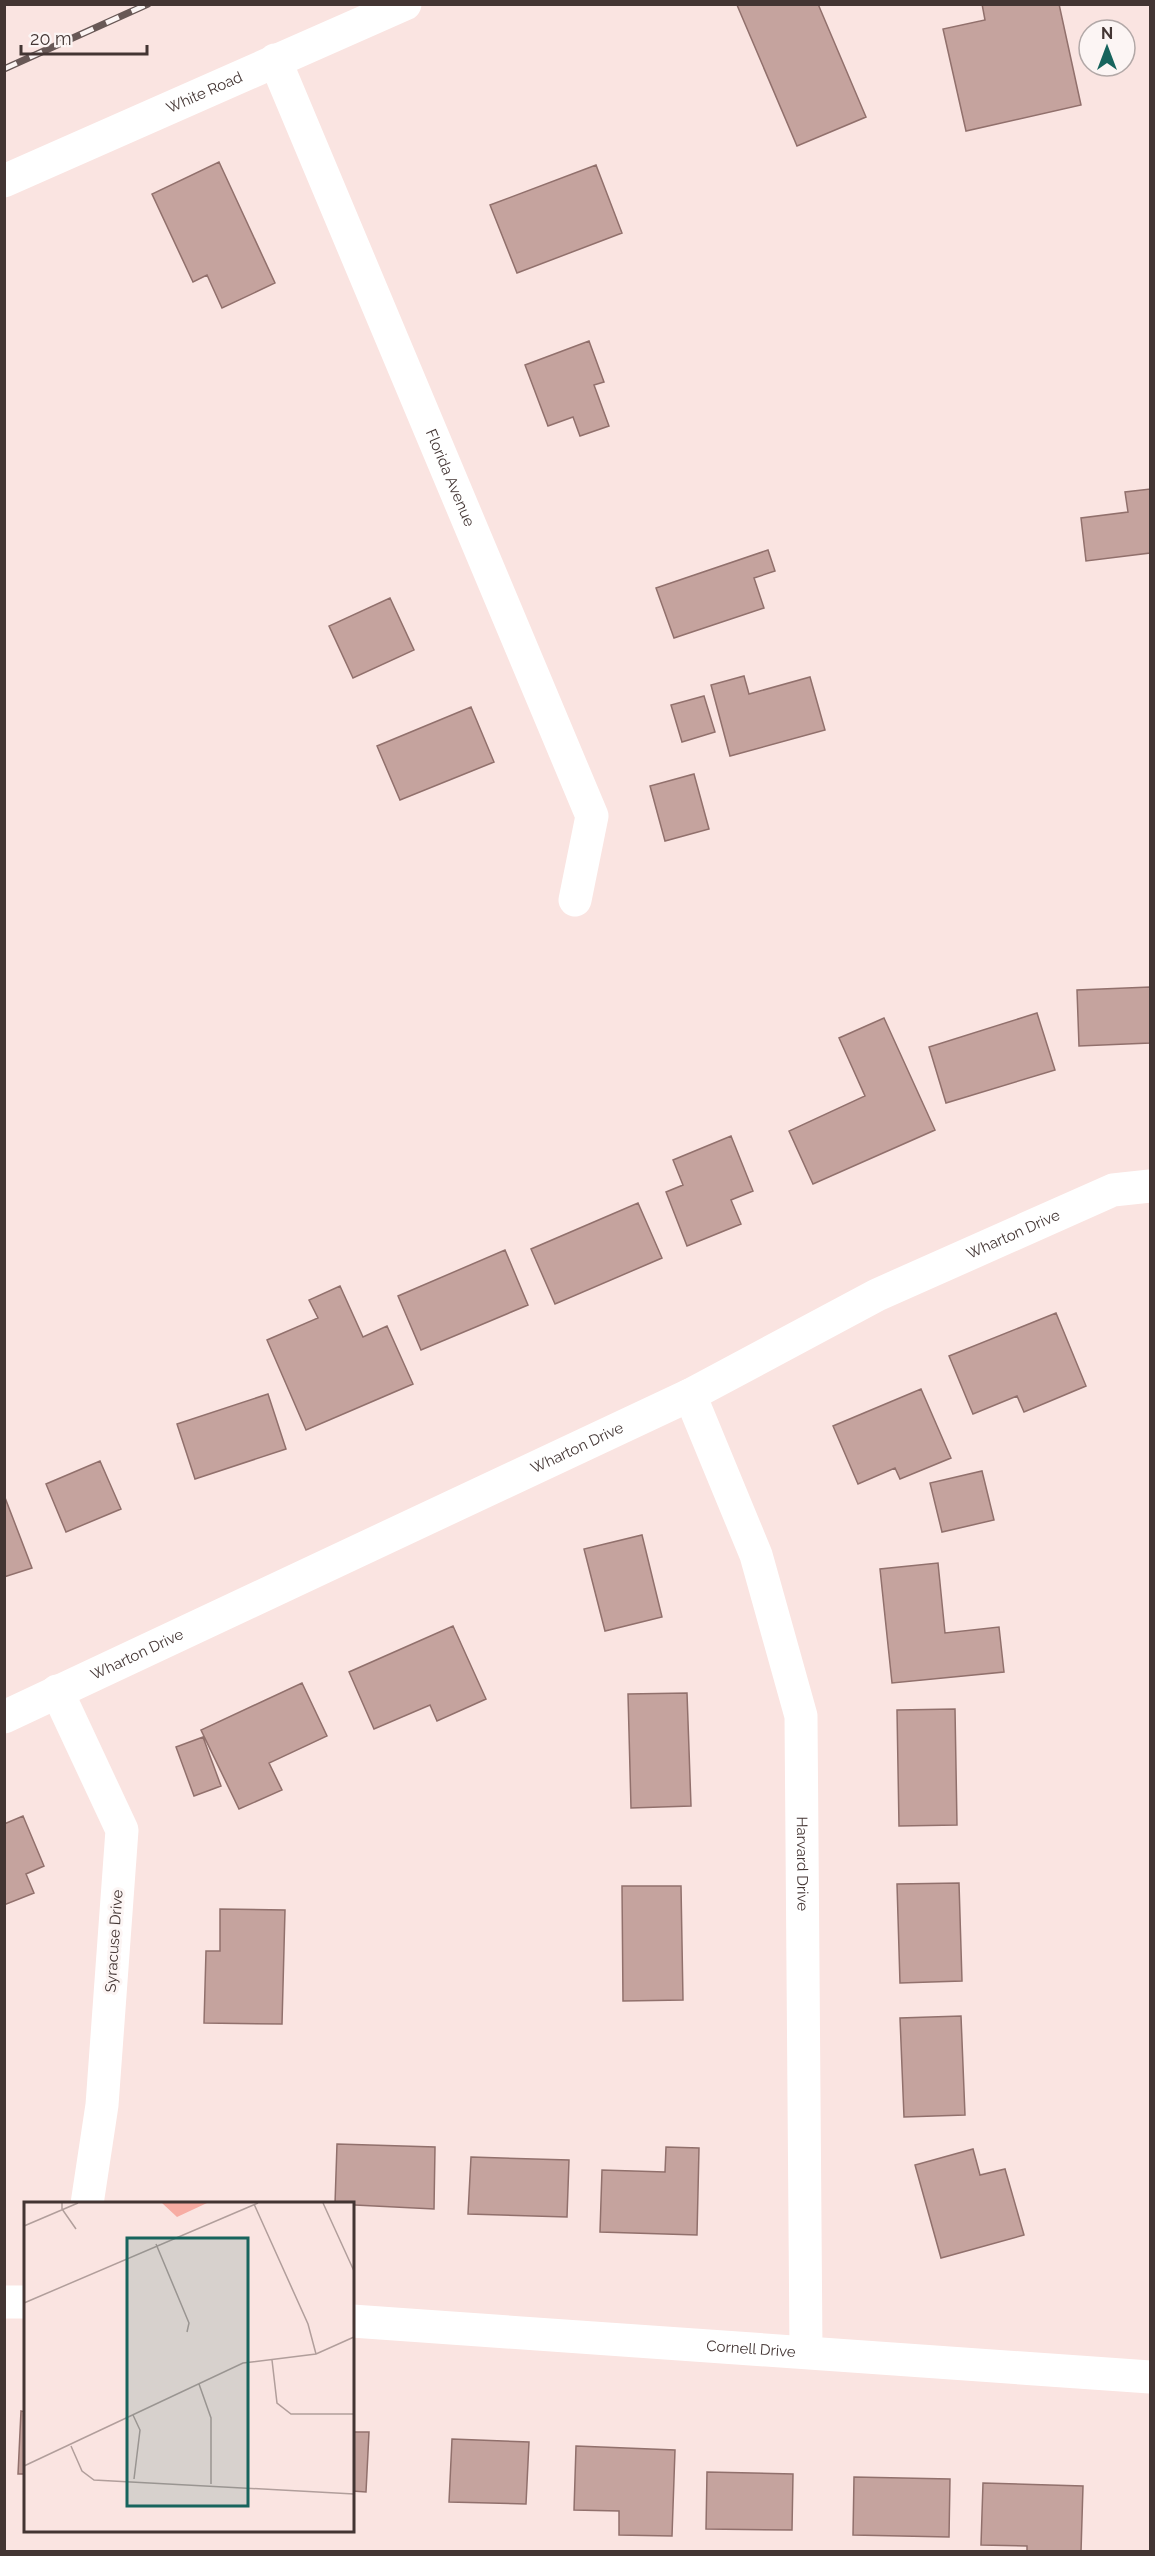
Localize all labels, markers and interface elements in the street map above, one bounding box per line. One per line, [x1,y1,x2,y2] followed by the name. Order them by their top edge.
[21,18,147,56] scale bar
[1077,18,1137,78] north arrow
[1101,24,1113,43] text: N
[30,28,72,49] text: 20 m
[164,68,245,117] street label: White Road
[422,426,479,529] street label: Florida Avenue
[964,1206,1063,1263] street label: Wharton Drive
[528,1419,626,1477] street label: Wharton Drive
[88,1625,186,1684] street label: Wharton Drive
[793,1816,812,1911] street label: Harvard Drive
[101,1889,127,1993] street label: Syracuse Drive
[24,2202,354,2532] inset map
[706,2337,796,2361] street label: Cornell Drive

